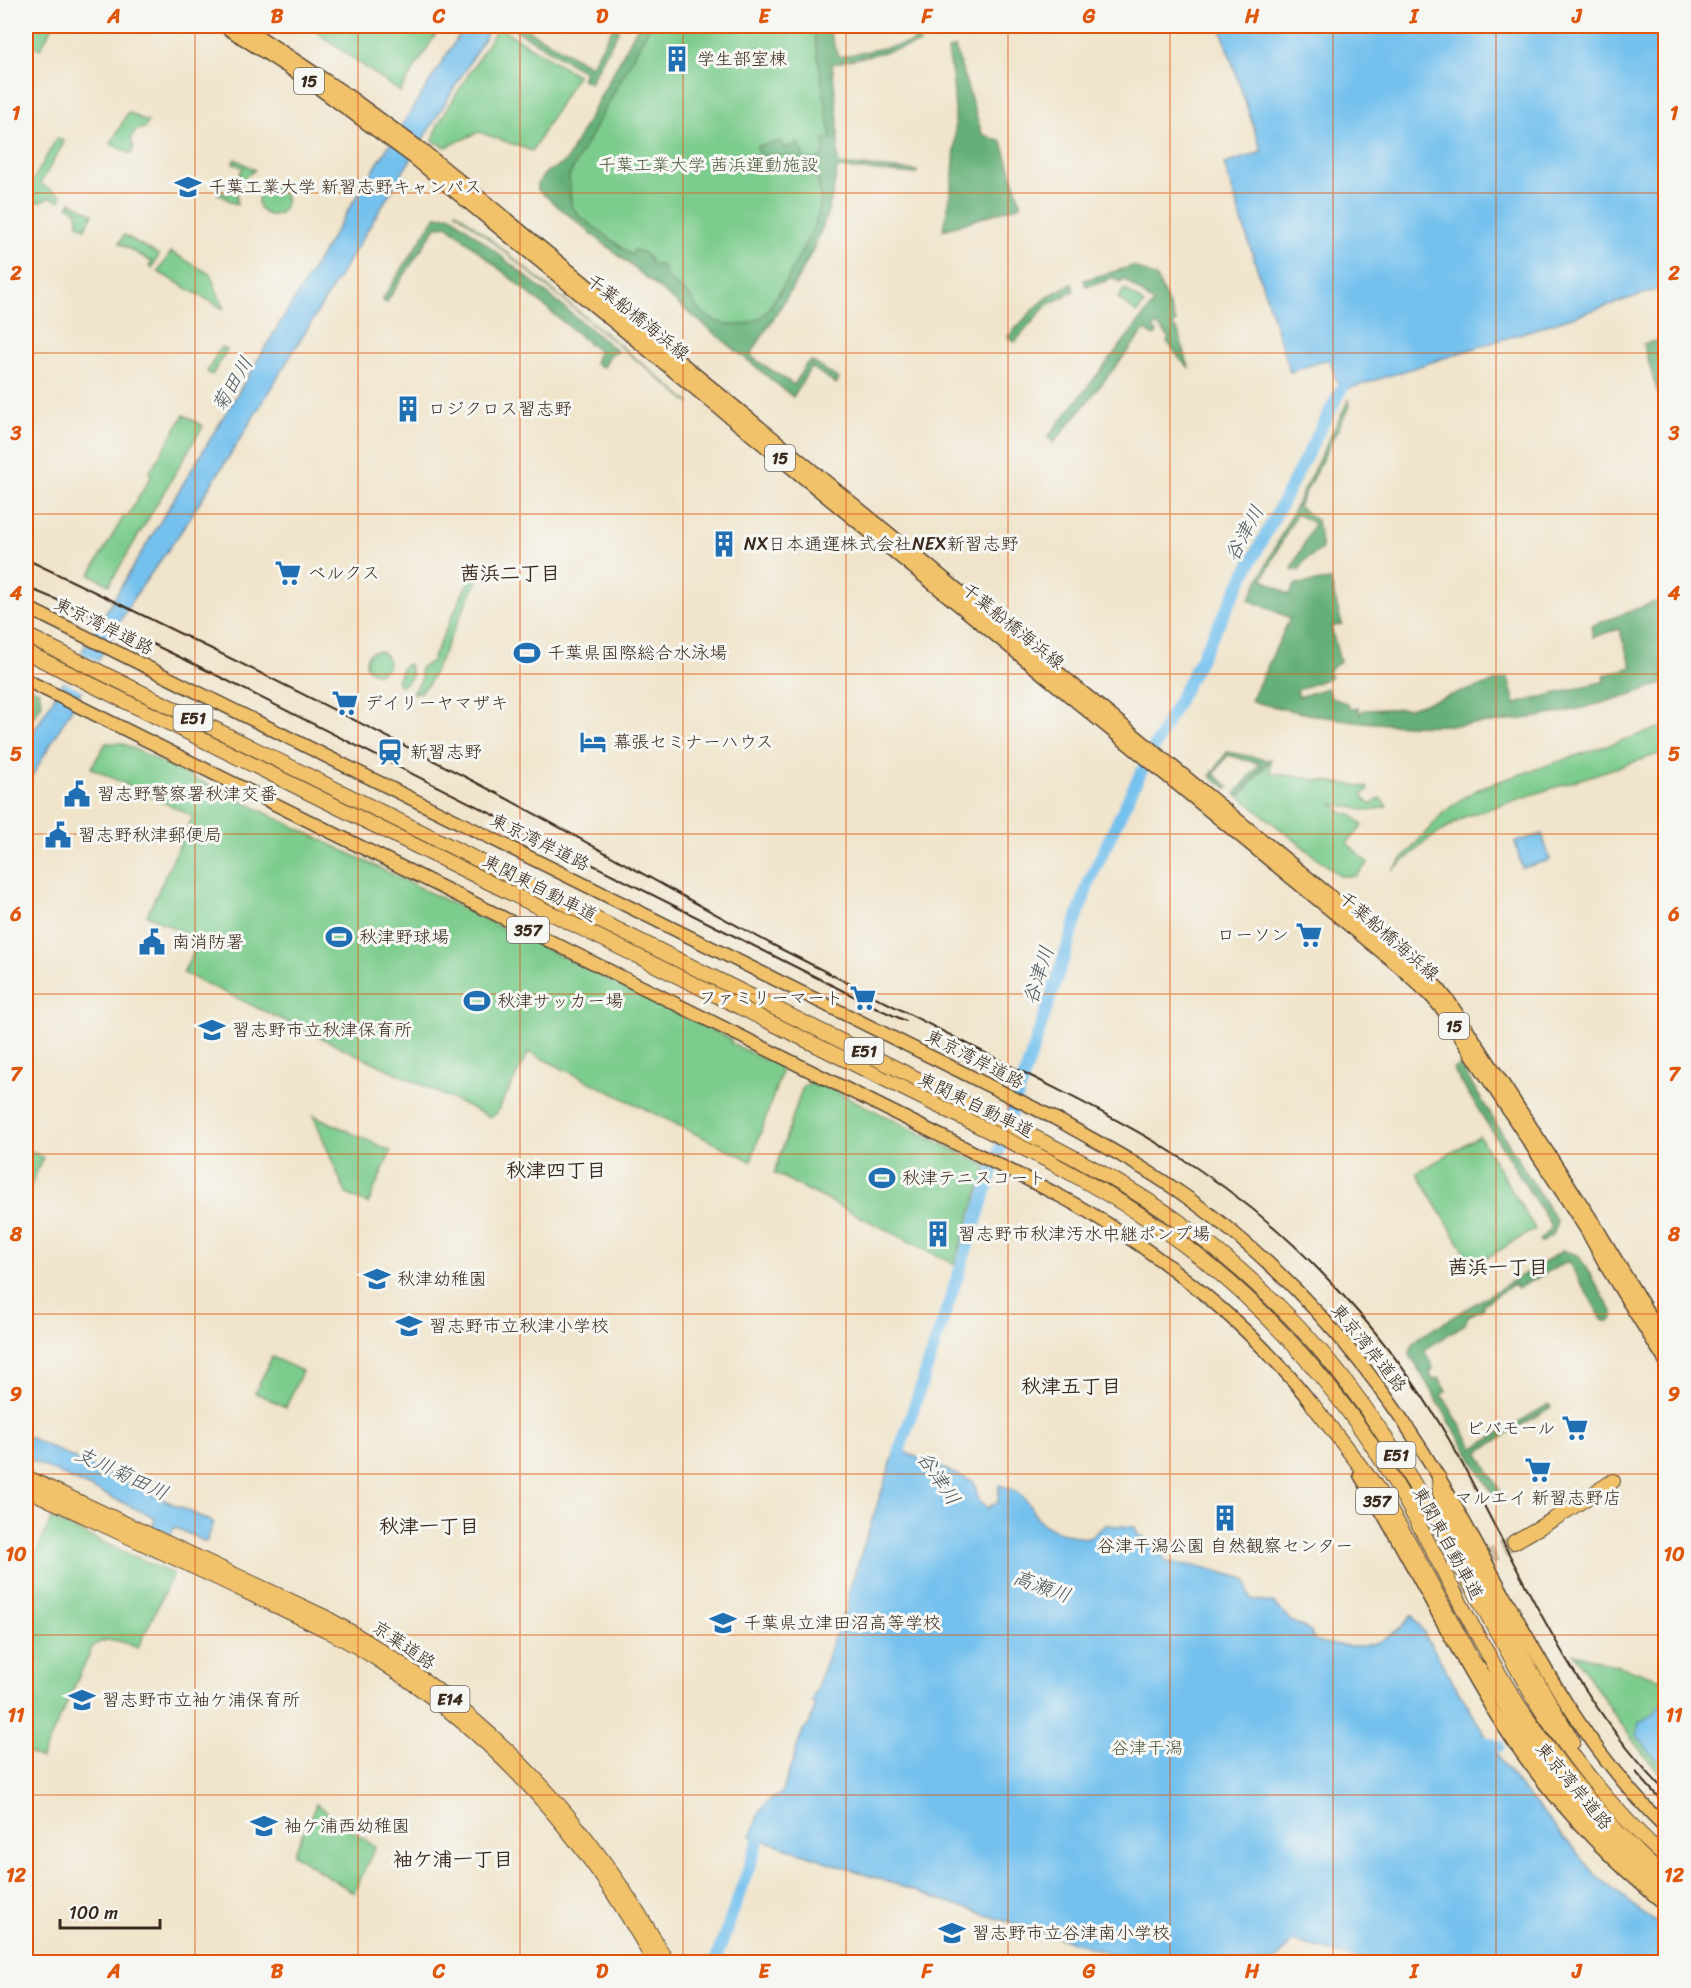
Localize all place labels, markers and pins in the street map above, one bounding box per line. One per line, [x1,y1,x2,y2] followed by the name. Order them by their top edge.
[697,43,787,75] place label: 学生部室棟
[662,44,692,74] building icon: 学生部室棟
[208,171,482,203] place label: 千葉工業大学 新習志野キャンパス
[173,172,203,202] school or university icon: 千葉工業大学 新習志野キャンパス
[428,393,572,425] place label: ロジクロス習志野
[393,394,423,424] building icon: ロジクロス習志野
[744,528,1019,560] place label: NX日本通運株式会社NEX新習志野
[709,529,739,559] building icon: NX日本通運株式会社NEX新習志野
[308,557,380,589] place label: ベルクス
[273,558,303,588] supermarket icon: ベルクス
[547,637,727,669] place label: 千葉県国際総合水泳場
[512,638,542,668] sports icon: 千葉県国際総合水泳場
[365,687,508,719] place label: デイリーヤマザキ
[330,688,360,718] supermarket icon: デイリーヤマザキ
[613,726,774,758] place label: 幕張セミナーハウス
[578,727,608,757] hotel icon: 幕張セミナーハウス
[410,736,482,768] place label: 新習志野
[375,737,405,767] station icon: 新習志野
[97,778,277,810] place label: 習志野警察署秋津交番
[62,779,92,809] public building icon: 習志野警察署秋津交番
[78,819,222,851] place label: 習志野秋津郵便局
[43,820,73,850] public building icon: 習志野秋津郵便局
[1217,919,1289,951] place label: ローソン
[1294,920,1324,950] supermarket icon: ローソン
[359,921,449,953] place label: 秋津野球場
[324,922,354,952] sports icon: 秋津野球場
[172,926,244,958] place label: 南消防署
[137,927,167,957] public building icon: 南消防署
[699,982,843,1014] place label: ファミリーマート
[848,983,878,1013] supermarket icon: ファミリーマート
[497,985,623,1017] place label: 秋津サッカー場
[462,986,492,1016] sports icon: 秋津サッカー場
[232,1014,412,1046] place label: 習志野市立秋津保育所
[197,1015,227,1045] school or university icon: 習志野市立秋津保育所
[902,1162,1046,1194] place label: 秋津テニスコート
[867,1163,897,1193] sports icon: 秋津テニスコート
[958,1218,1210,1250] place label: 習志野市秋津汚水中継ポンプ場
[923,1219,953,1249] building icon: 習志野市秋津汚水中継ポンプ場
[397,1263,487,1295] place label: 秋津幼稚園
[362,1264,392,1294] school or university icon: 秋津幼稚園
[429,1310,609,1342] place label: 習志野市立秋津小学校
[394,1311,424,1341] school or university icon: 習志野市立秋津小学校
[1466,1412,1555,1444] place label: ビバモール
[1560,1413,1590,1443] supermarket icon: ビバモール
[1523,1455,1553,1485] supermarket icon: マルエイ 新習志野店
[1455,1482,1621,1514] place label: マルエイ 新習志野店
[1210,1503,1240,1533] building icon: 谷津干潟公園 自然観察センター
[1097,1530,1353,1562] place label: 谷津干潟公園 自然観察センター
[743,1607,941,1639] place label: 千葉県立津田沼高等学校
[708,1608,738,1638] school or university icon: 千葉県立津田沼高等学校
[102,1684,300,1716] place label: 習志野市立袖ケ浦保育所
[67,1685,97,1715] school or university icon: 習志野市立袖ケ浦保育所
[284,1810,410,1842] place label: 袖ケ浦西幼稚園
[249,1811,279,1841] school or university icon: 袖ケ浦西幼稚園
[972,1917,1170,1949] place label: 習志野市立谷津南小学校
[937,1918,967,1948] school or university icon: 習志野市立谷津南小学校

